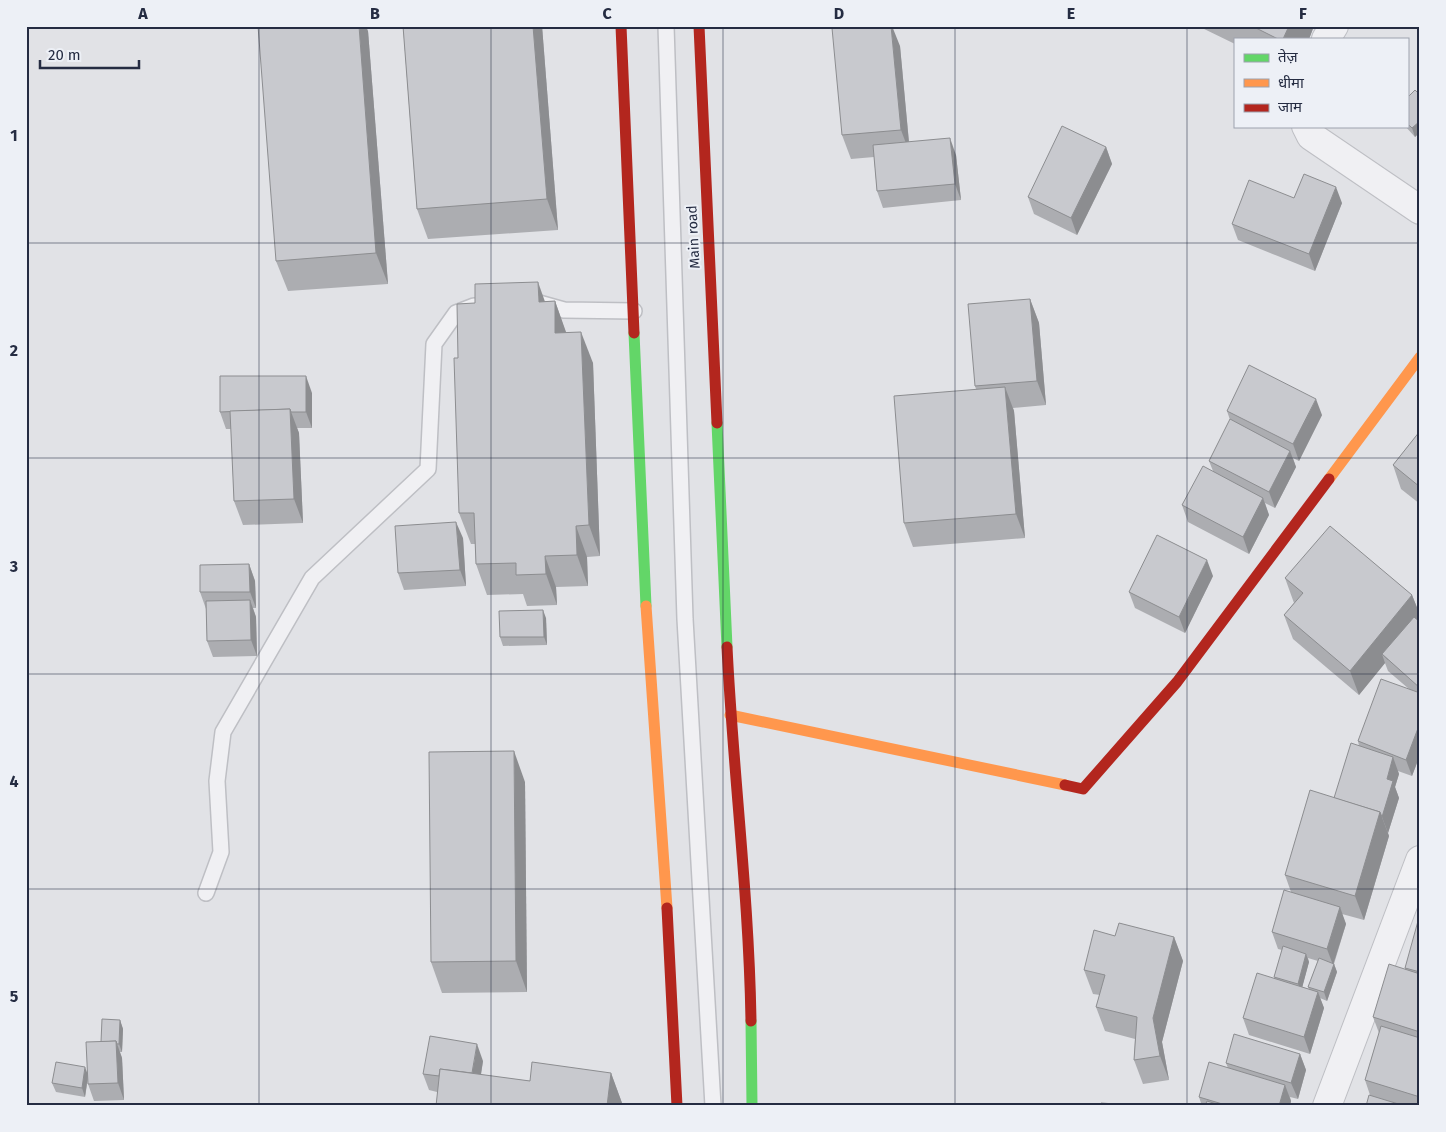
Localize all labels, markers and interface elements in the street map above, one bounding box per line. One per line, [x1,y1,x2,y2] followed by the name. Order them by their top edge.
[137,4,148,23] text: A
[370,4,380,23] text: B
[602,4,612,23] text: C
[834,4,844,23] text: D
[1067,4,1075,23] text: E
[1299,4,1307,23] text: F
[40,38,139,70] scale bar
[1234,38,1408,128] legend
[48,46,81,64] text: 20 m
[1278,48,1299,66] text: तेज़
[1278,74,1305,92] text: धीमा
[1278,98,1303,116] text: जाम
[10,126,18,145] text: 1
[683,205,704,269] street label: Main road
[10,341,18,360] text: 2
[9,557,18,576] text: 3
[9,772,19,791] text: 4
[10,987,19,1006] text: 5

